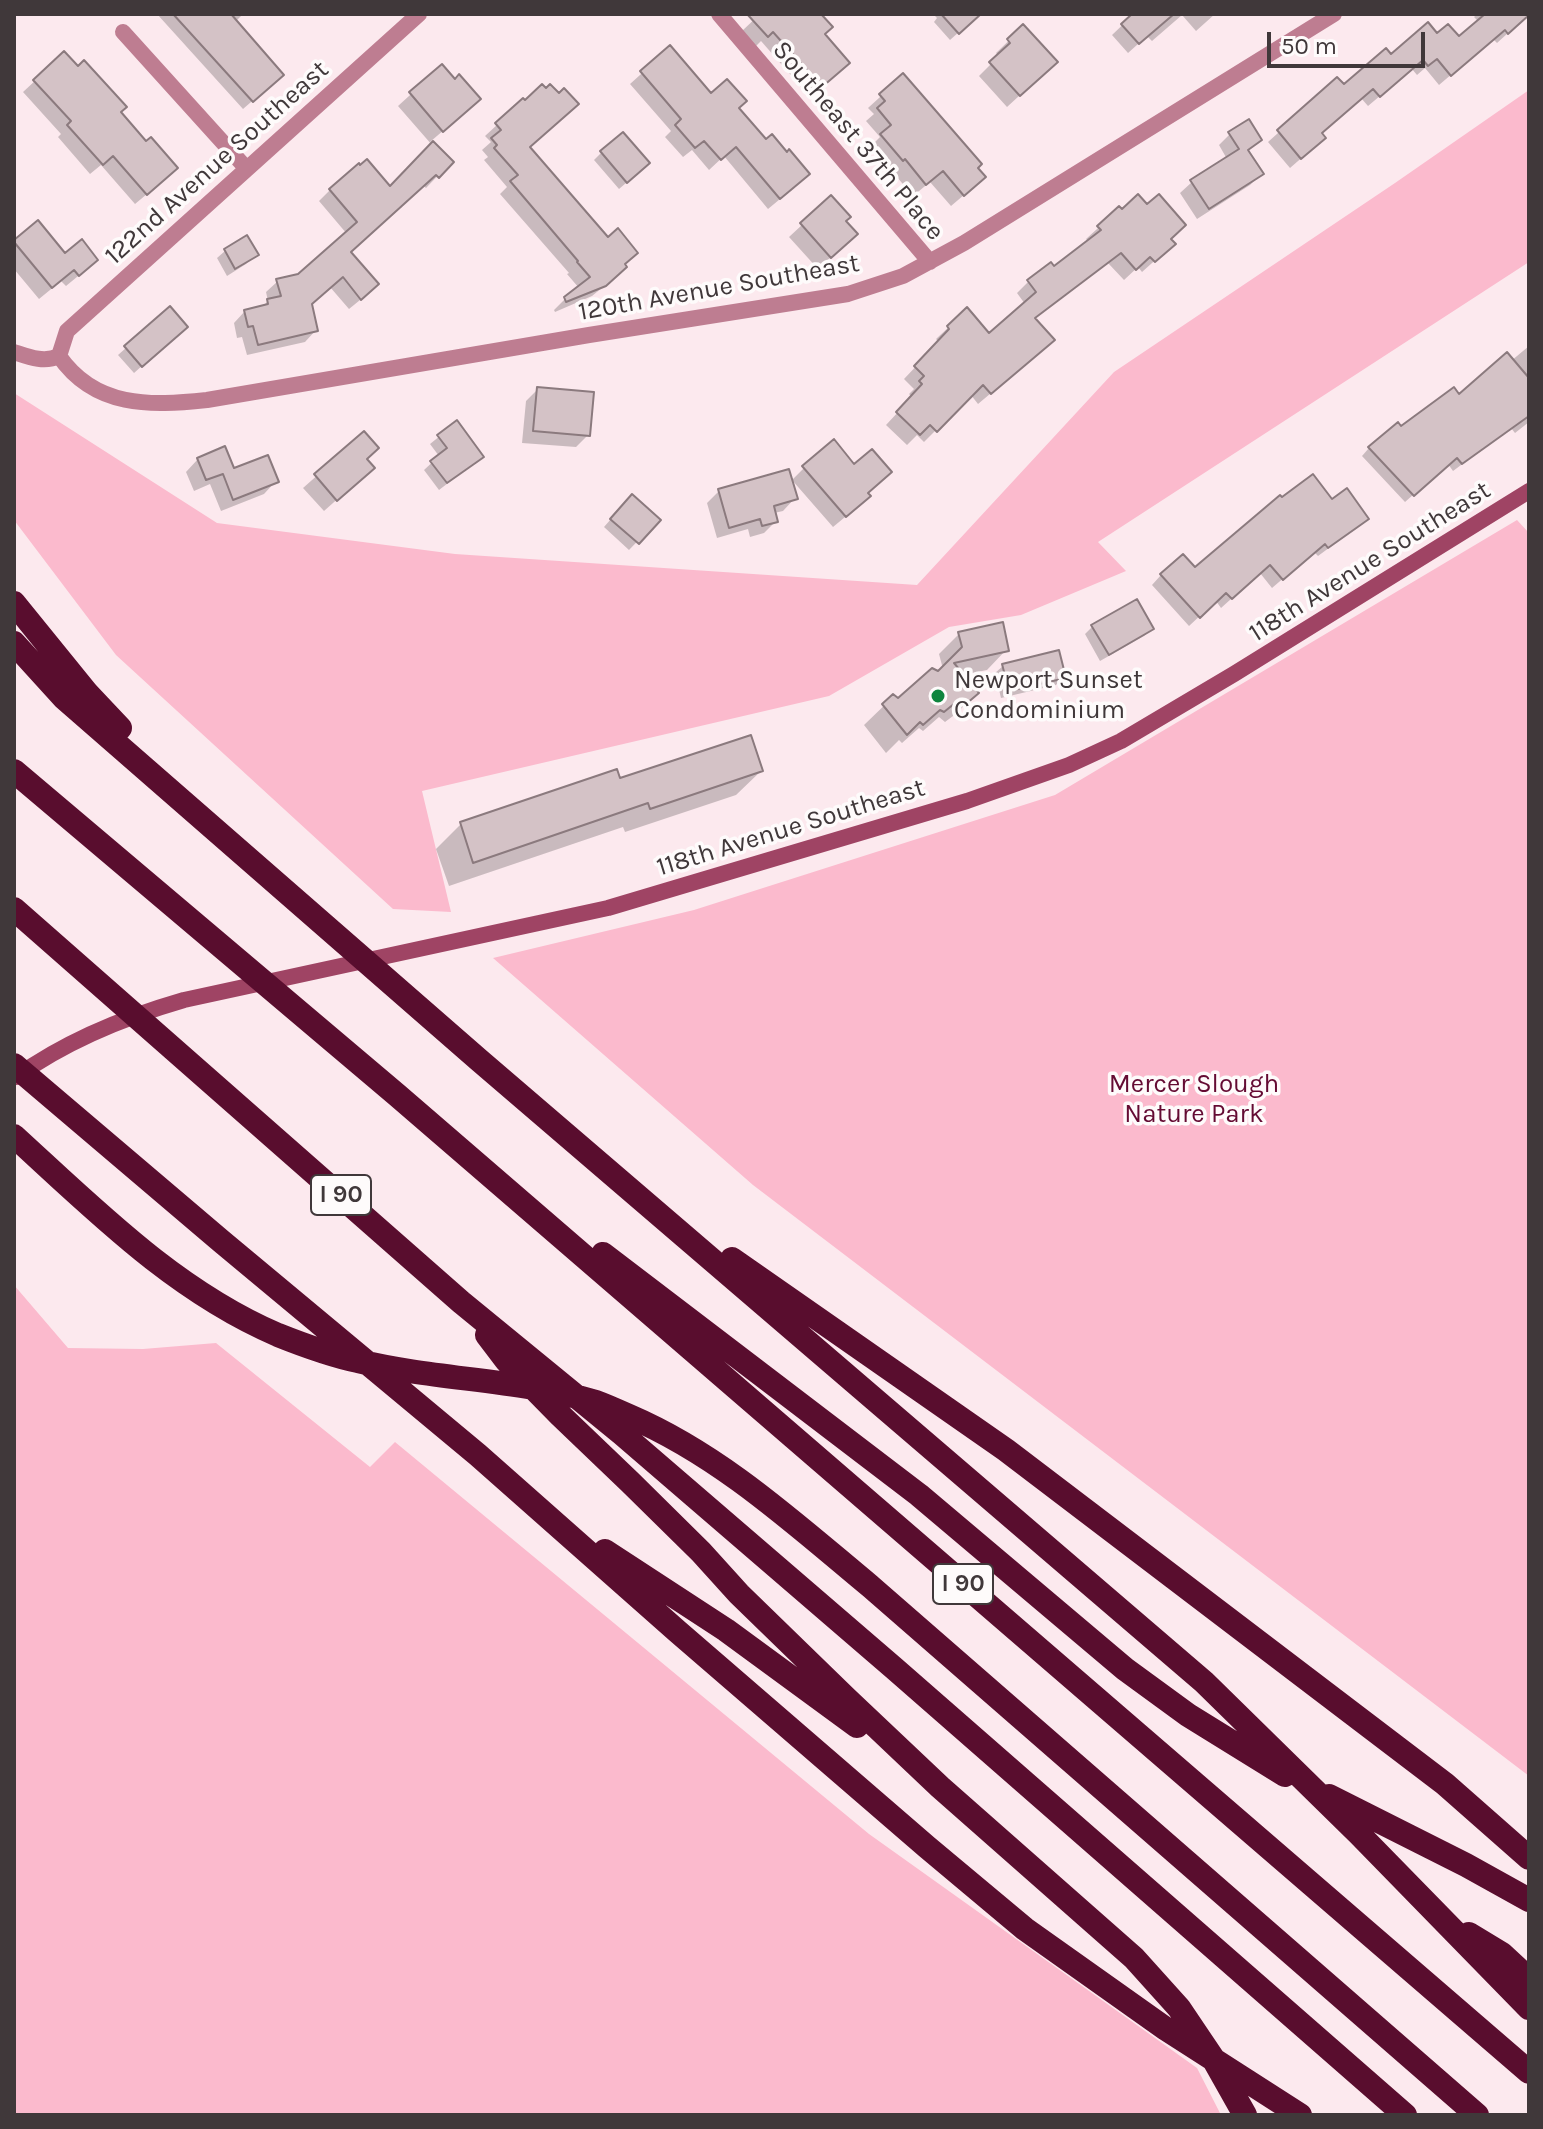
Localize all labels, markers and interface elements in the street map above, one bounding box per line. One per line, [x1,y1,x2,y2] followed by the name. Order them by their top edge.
[1271,16,1429,66] scale bar
[1281,32,1337,60] text: 50 m
[766,35,950,247] street label: Southeast 37th Place
[99,54,335,272] street label: 122nd Avenue Southeast
[576,248,862,328] street label: 120th Avenue Southeast
[1244,475,1496,649] street label: 118th Avenue Southeast
[954,665,1143,726] place label: Newport Sunset Condominium
[929,687,947,705] marker: Newport Sunset Condominium
[653,772,929,884] street label: 118th Avenue Southeast
[1109,1069,1279,1130] park label: Mercer Slough Nature Park
[311,1175,371,1215] road number: I 90
[933,1564,993,1604] road number: I 90

